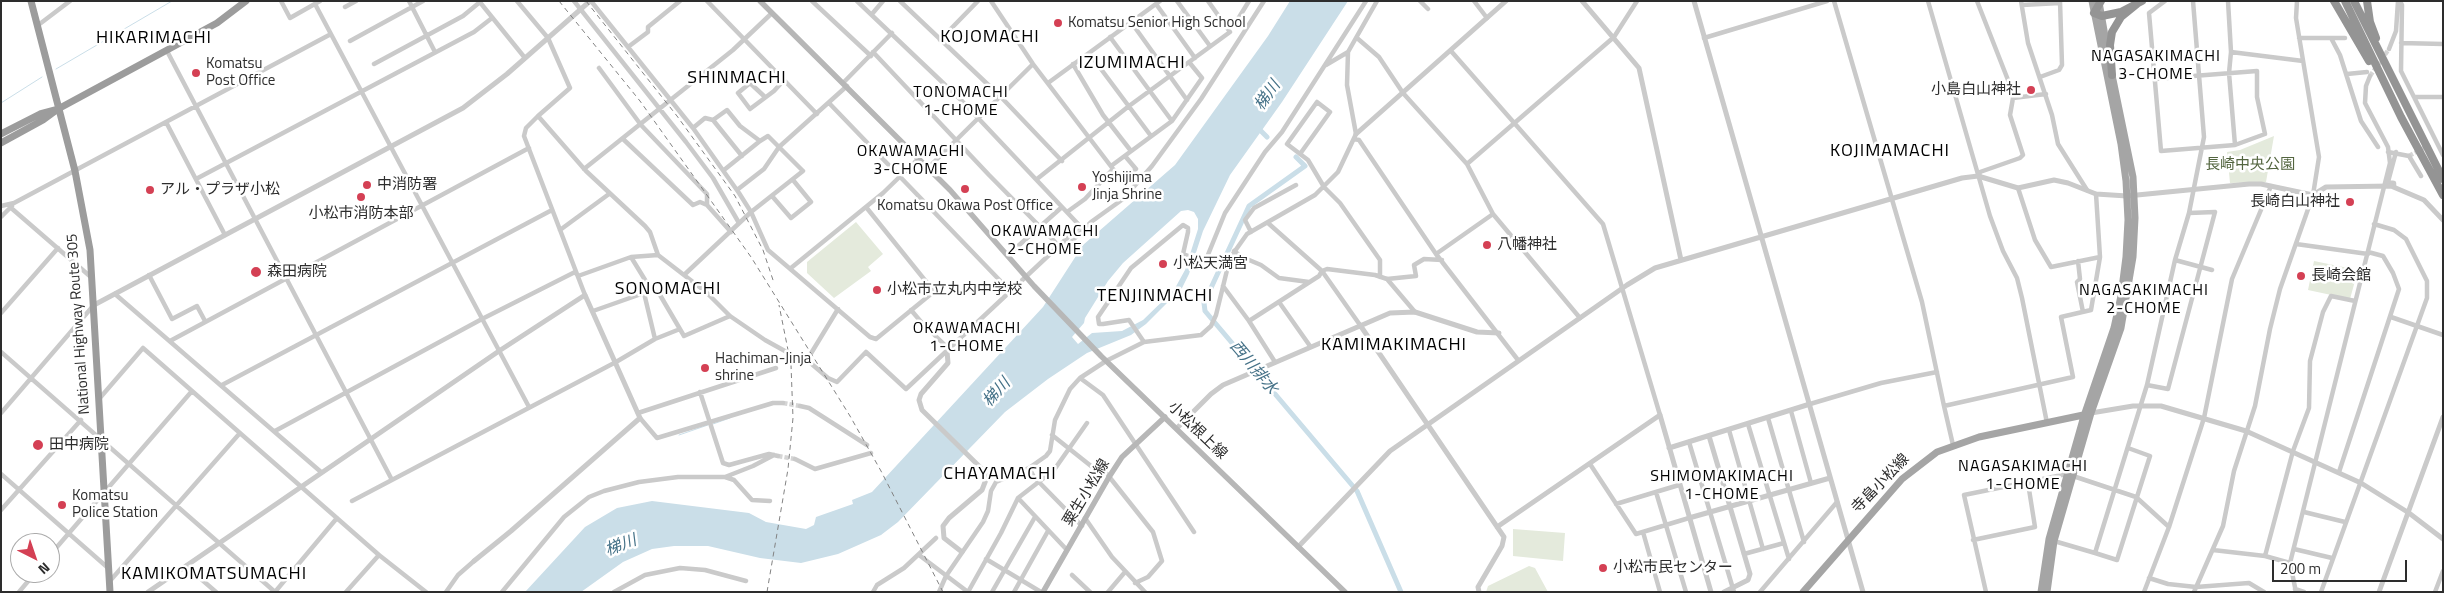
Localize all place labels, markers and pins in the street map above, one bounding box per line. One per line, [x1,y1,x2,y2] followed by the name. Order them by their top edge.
[1068,14,1246,32] place label: Komatsu Senior High School
[1052,17,1064,29] marker: Komatsu Senior High School
[206,55,275,90] place label: Komatsu Post Office
[190,67,202,79] marker: Komatsu Post Office
[1931,81,2021,99] place label: 小島白山神社
[2025,84,2037,96] marker: 小島白山神社
[1092,169,1162,204] place label: Yoshijima Jinja Shrine
[377,176,437,194] place label: 中消防署
[361,179,373,191] marker: 中消防署
[160,181,280,199] place label: アル・プラザ小松
[1076,181,1088,193] marker: Yoshijima Jinja Shrine
[959,183,971,195] marker: Komatsu Okawa Post Office
[144,184,156,196] marker: アル・プラザ小松
[355,191,367,203] marker: 小松市消防本部
[2250,193,2340,211] place label: 長崎白山神社
[2344,196,2356,208] marker: 長崎白山神社
[877,197,1053,215] place label: Komatsu Okawa Post Office
[309,205,413,223] place label: 小松市消防本部
[1497,236,1557,254] place label: 八幡神社
[1481,239,1493,251] marker: 八幡神社
[1173,255,1248,273] place label: 小松天満宮
[1157,258,1169,270] marker: 小松天満宮
[267,263,327,281] place label: 森田病院
[249,265,263,279] marker: 森田病院
[2311,267,2371,285] place label: 長崎会館
[2295,270,2307,282] marker: 長崎会館
[887,281,1022,299] place label: 小松市立丸内中学校
[871,284,883,296] marker: 小松市立丸内中学校
[715,350,811,385] place label: Hachiman-Jinja shrine
[699,362,711,374] marker: Hachiman-Jinja shrine
[49,436,109,454] place label: 田中病院
[31,438,45,452] marker: 田中病院
[72,487,158,522] place label: Komatsu Police Station
[56,499,68,511] marker: Komatsu Police Station
[1613,559,1733,577] place label: 小松市民センター
[1597,562,1609,574] marker: 小松市民センター

